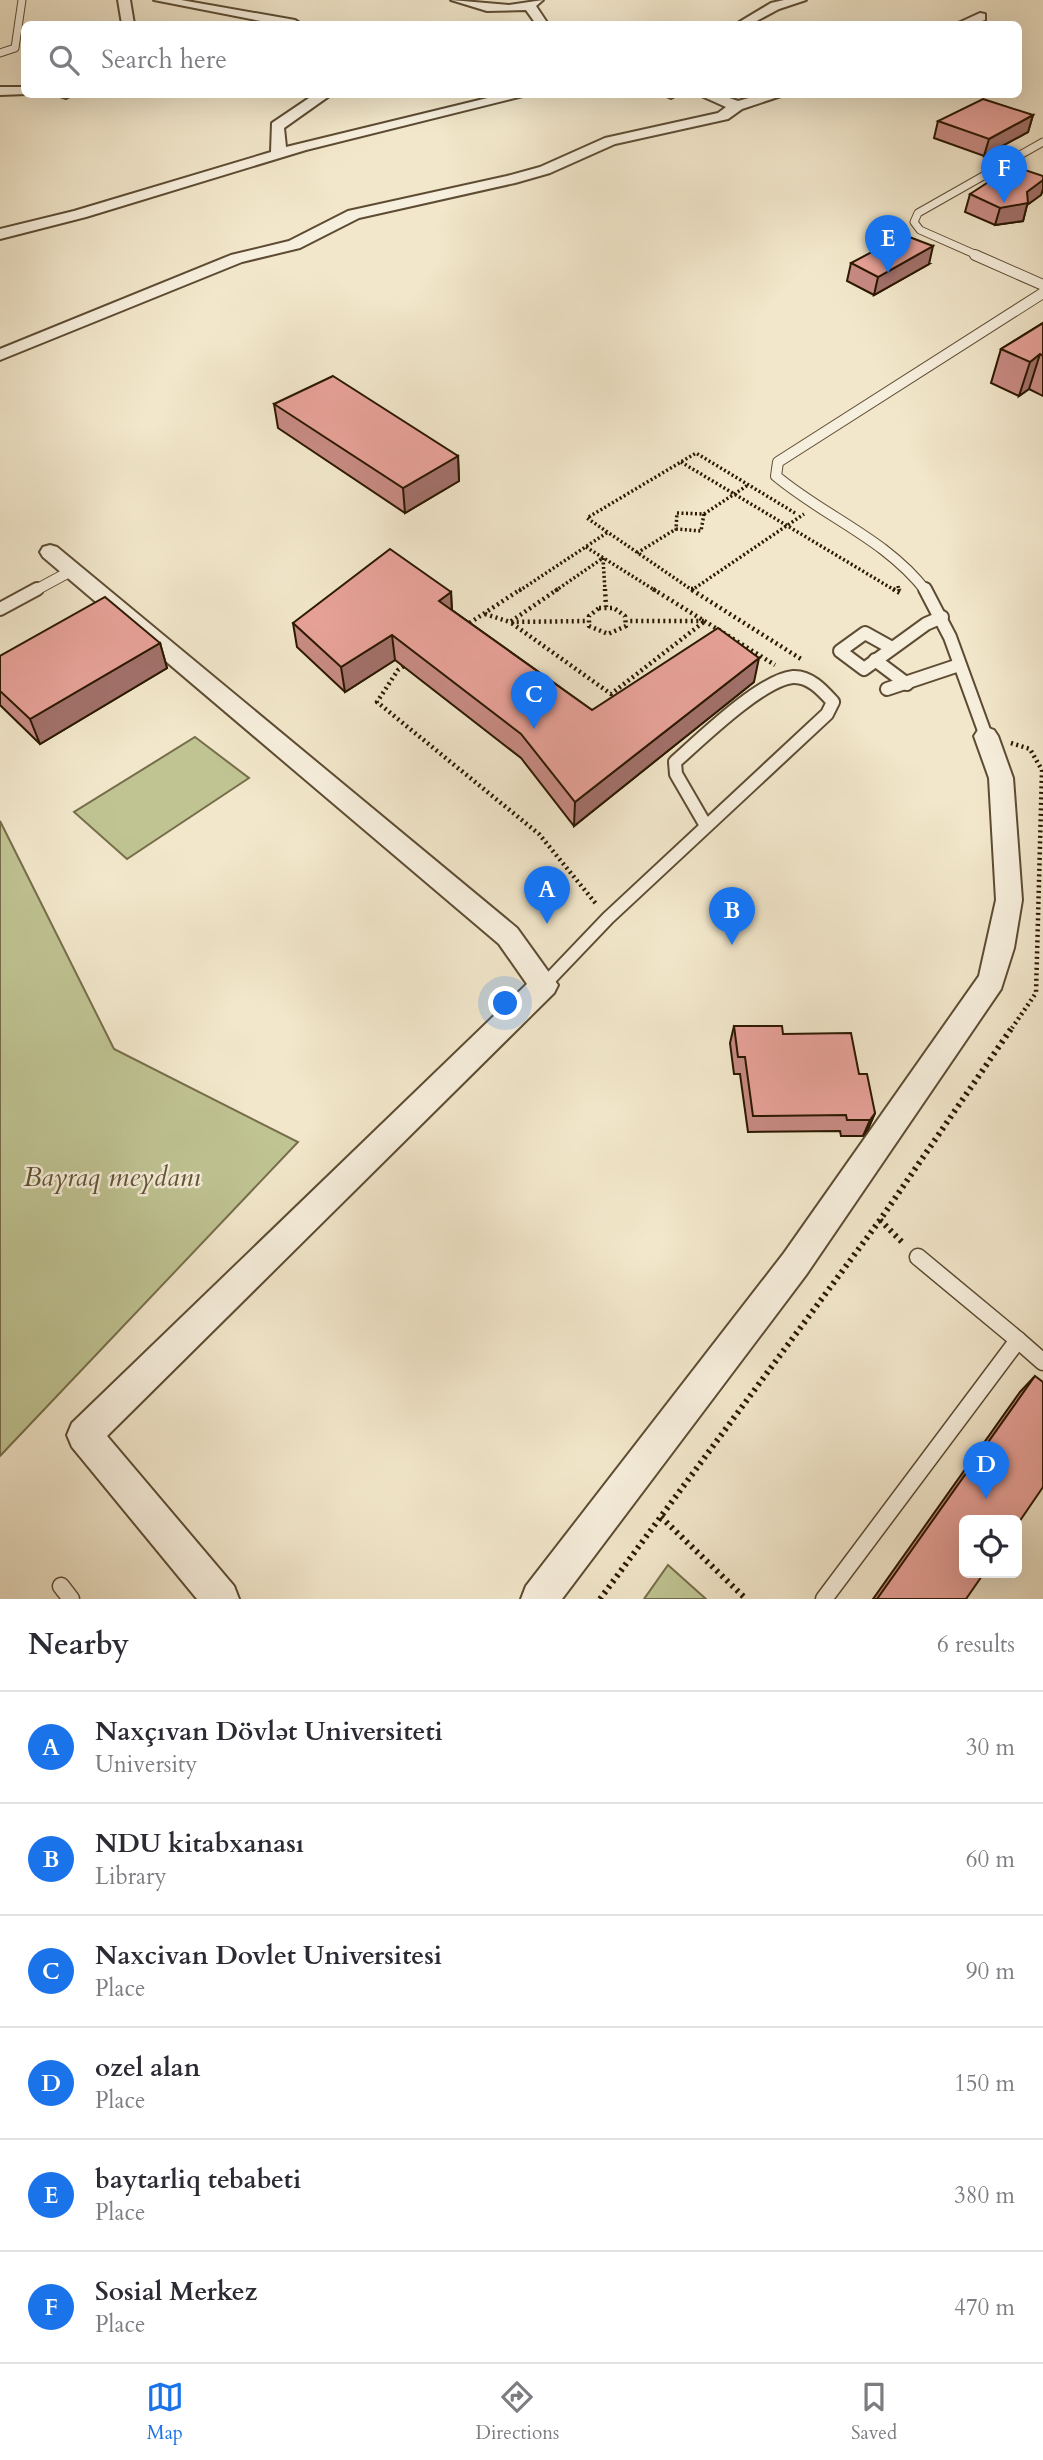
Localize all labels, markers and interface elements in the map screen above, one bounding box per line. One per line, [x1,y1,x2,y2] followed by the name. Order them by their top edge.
[21,21,1022,98] search box
[45,41,83,79] icon: search
[101,42,227,77] text: Search here
[981,145,1027,203] pin: F
[865,215,911,273] pin: E
[511,671,557,729] pin: C
[524,866,570,924] pin: A
[709,887,755,945] pin: B
[488,986,522,1020] your location
[23,1158,201,1196] park label: Bayraq meydanı
[963,1441,1009,1499] pin: D
[959,1515,1022,1578] map controls
[959,1515,1022,1578] button: locate
[28,1624,129,1665] text: Nearby
[937,1629,1015,1660] text: 6 results
[95,1714,443,1749] text: Naxçıvan Dövlət Universiteti
[42,1732,60,1763] text: A
[966,1732,1015,1763] text: 30 m
[95,1749,197,1780] text: University
[95,1826,304,1861] text: NDU kitabxanası
[43,1844,59,1875] text: B
[966,1844,1015,1875] text: 60 m
[95,1861,167,1892] text: Library
[95,1938,442,1973] text: Naxcivan Dovlet Universitesi
[42,1956,60,1987] text: C
[966,1956,1015,1987] text: 90 m
[95,1973,145,2004] text: Place
[95,2050,200,2085] text: ozel alan
[41,2068,61,2099] text: D
[954,2068,1015,2099] text: 150 m
[95,2085,145,2116] text: Place
[95,2162,301,2197] text: baytarliq tebabeti
[44,2180,58,2211] text: E
[954,2180,1015,2211] text: 380 m
[95,2197,145,2228] text: Place
[95,2274,257,2309] text: Sosial Merkez
[44,2292,58,2323] text: F
[954,2292,1015,2323] text: 470 m
[95,2309,145,2340] text: Place
[146,2378,184,2446] tab: Map
[476,2378,559,2446] tab: Directions
[851,2378,897,2446] tab: Saved

